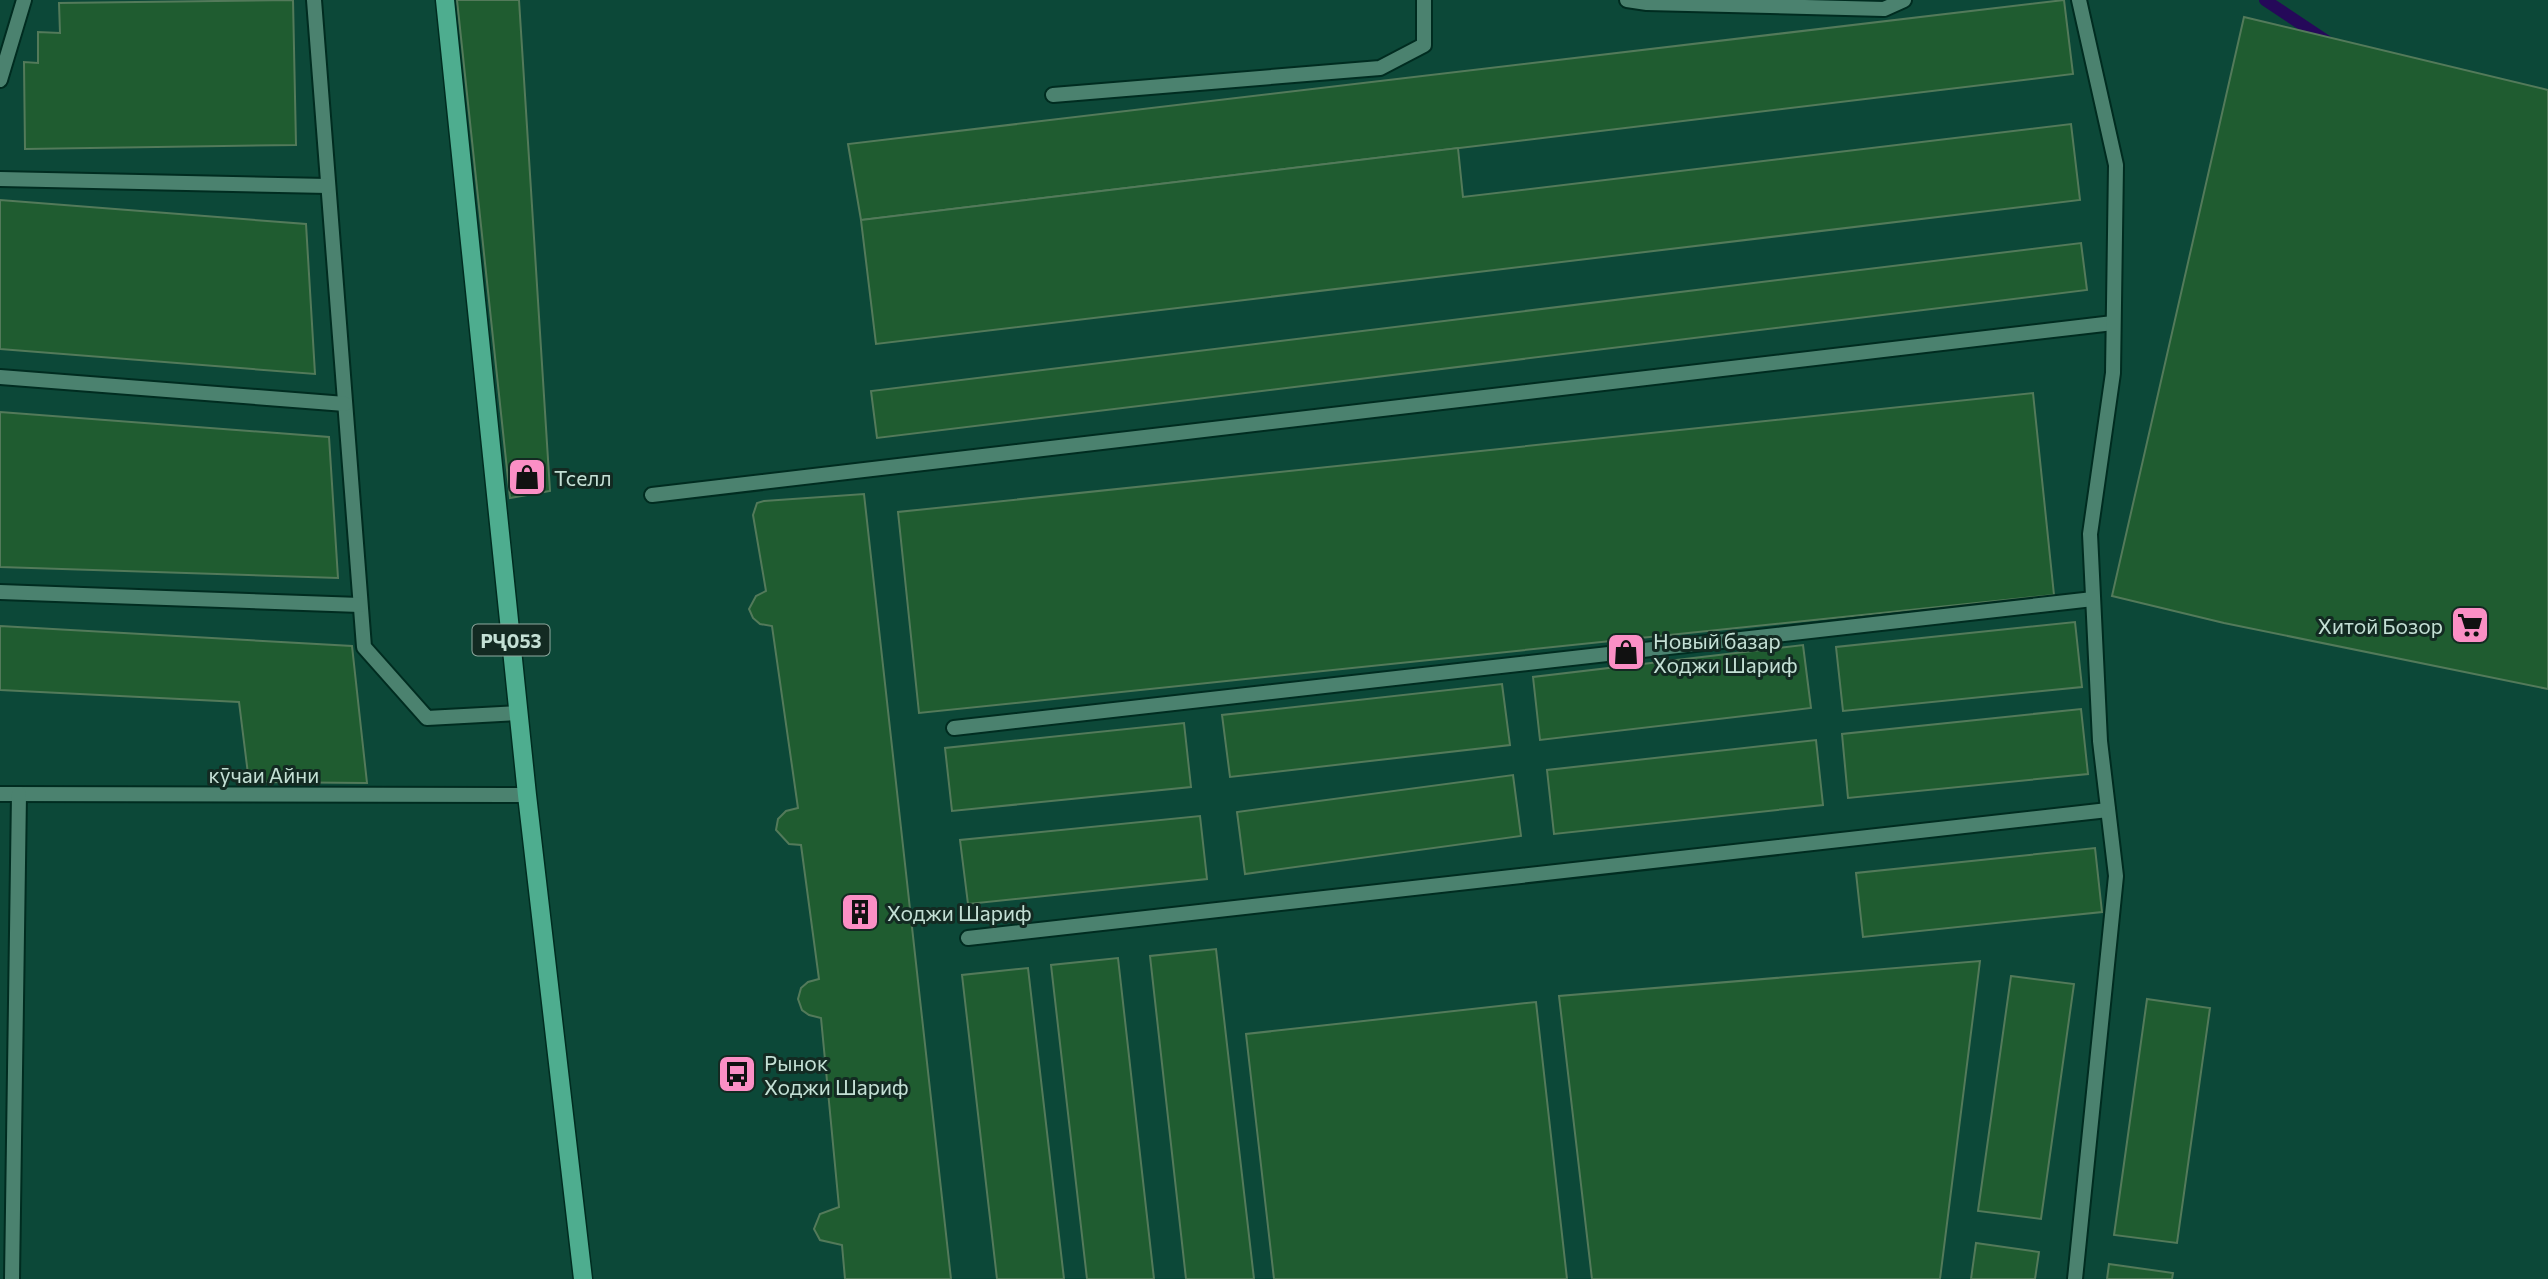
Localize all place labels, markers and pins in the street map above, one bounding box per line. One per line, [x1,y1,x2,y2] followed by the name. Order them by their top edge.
[506,456,548,498] shop icon: Тселл
[554,465,612,490] place label: Тселл
[2449,604,2491,646] supermarket icon: Хитой Бозор
[2318,613,2443,638] place label: Хитой Бозор
[1653,628,1798,677] place label: Новый базар Ходжи Шариф
[1605,631,1647,673] shop icon: Новый базар Ходжи Шариф
[839,891,881,933] building icon: Ходжи Шариф
[887,900,1032,925] place label: Ходжи Шариф
[764,1050,909,1099] place label: Рынок Ходжи Шариф
[716,1053,758,1095] bus stop icon: Рынок Ходжи Шариф

